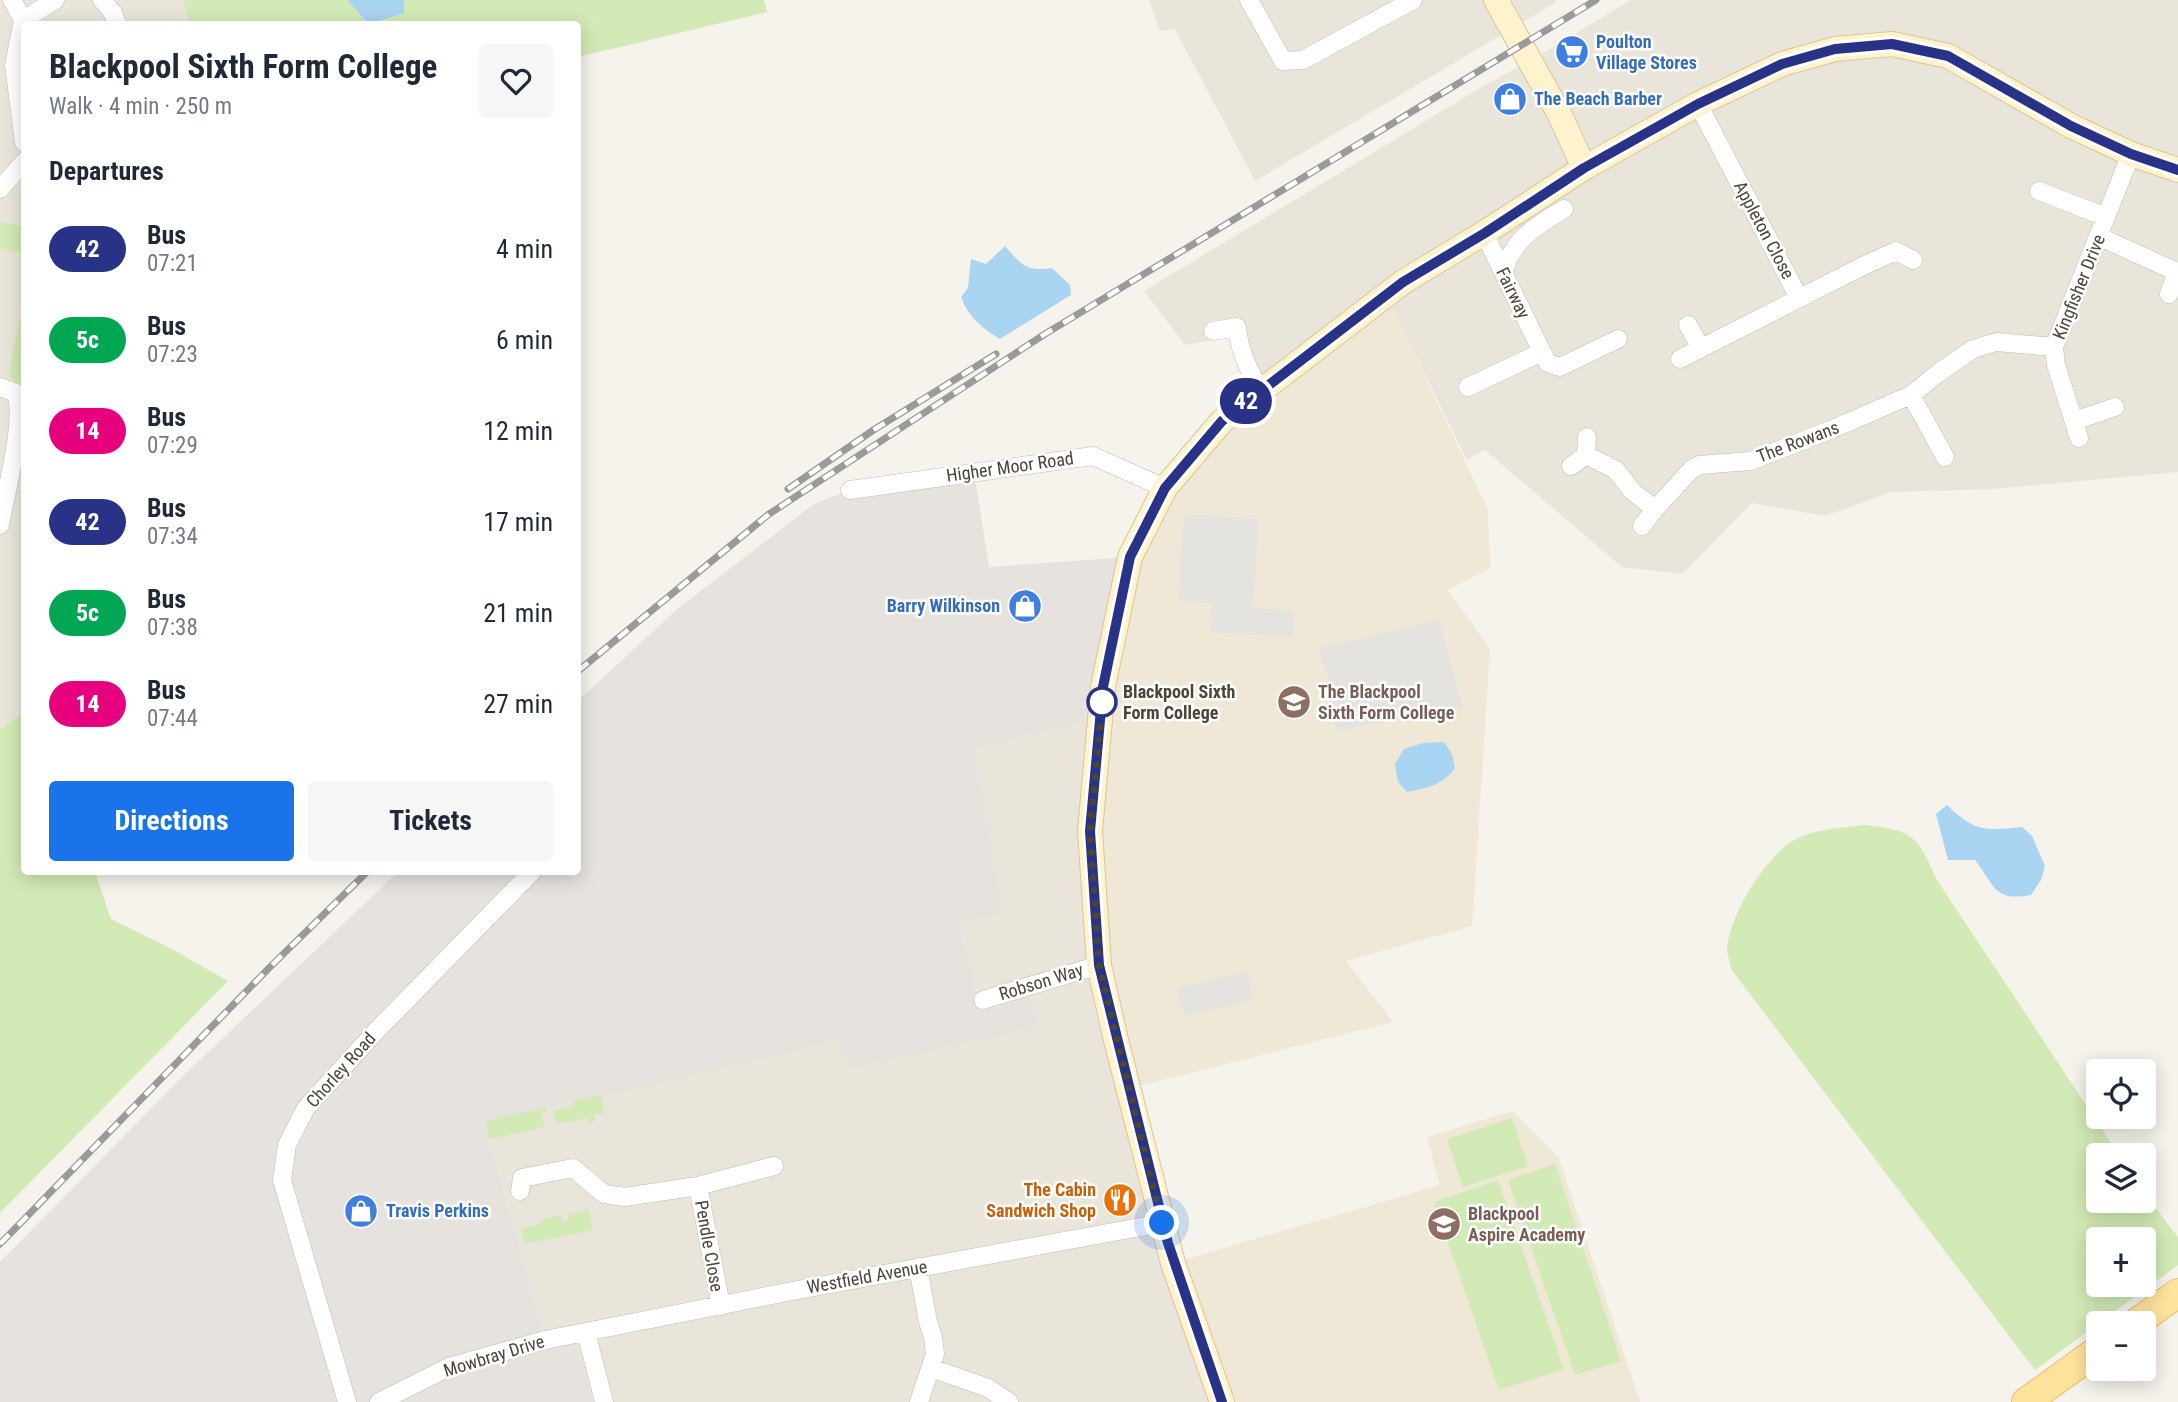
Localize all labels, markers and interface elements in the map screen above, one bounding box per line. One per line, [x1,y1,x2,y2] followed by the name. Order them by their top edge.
[1596,31,1697,73] place label: Poulton Village Stores
[1553,33,1591,71] supermarket icon: Poulton Village Stores
[479,44,553,118] button: heart
[49,47,437,86] text: Blackpool Sixth Form College
[1491,80,1529,118] shop icon: The Beach Barber
[1534,88,1662,109] place label: The Beach Barber
[49,93,232,120] text: Walk · 4 min · 250 m
[49,156,164,186] text: Departures
[1730,177,1799,282] street label: Appleton Close
[147,220,186,250] text: Bus
[2048,231,2109,342] street label: Kingfisher Drive
[496,234,553,264] text: 4 min
[75,235,100,263] text: 42
[147,250,198,277] text: 07:21
[1492,264,1535,322] street label: Fairway
[147,311,186,341] text: Bus
[496,325,553,355] text: 6 min
[76,326,99,354] text: 5c
[147,341,198,368] text: 07:23
[1214,378,1278,424] line badge: 42
[1234,387,1258,415] text: 42
[147,402,186,432] text: Bus
[483,416,553,446] text: 12 min
[1754,416,1842,467] street label: The Rowans
[75,417,100,445] text: 14
[147,432,198,459] text: 07:29
[945,447,1075,486] street label: Higher Moor Road
[147,493,186,523] text: Bus
[483,507,553,537] text: 17 min
[75,508,100,536] text: 42
[147,523,198,550] text: 07:34
[147,584,186,614] text: Bus
[1006,587,1044,625] shop icon: Barry Wilkinson
[887,595,1000,616] place label: Barry Wilkinson
[483,598,553,628] text: 21 min
[76,599,99,627] text: 5c
[147,614,198,641] text: 07:38
[147,675,186,705] text: Bus
[1123,681,1235,723] place label: Blackpool Sixth Form College
[1318,681,1455,723] place label: The Blackpool Sixth Form College
[1275,683,1313,721] school or university icon: The Blackpool Sixth Form College
[1087,687,1117,717] marker: Blackpool Sixth Form College
[483,689,553,719] text: 27 min
[75,690,100,718] text: 14
[147,705,198,732] text: 07:44
[49,781,294,861] button: Directions
[308,781,553,861] button: Tickets
[996,959,1086,1004] street label: Robson Way
[301,1028,380,1111] street label: Chorley Road
[2086,1059,2156,1381] map controls
[2086,1059,2156,1129] button: locate
[2086,1143,2156,1213] button: layers
[986,1179,1096,1221] place label: The Cabin Sandwich Shop
[1101,1181,1139,1219] restaurant icon: The Cabin Sandwich Shop
[342,1192,380,1230] shop icon: Travis Perkins
[691,1198,728,1293] street label: Pendle Close
[386,1200,489,1221] place label: Travis Perkins
[1468,1203,1585,1245] place label: Blackpool Aspire Academy
[1144,1205,1179,1240] your location
[1425,1205,1463,1243] school or university icon: Blackpool Aspire Academy
[2086,1227,2156,1297] button: +
[805,1256,929,1297] street label: Westfield Avenue
[2086,1311,2156,1381] button: −
[441,1330,547,1381] street label: Mowbray Drive

